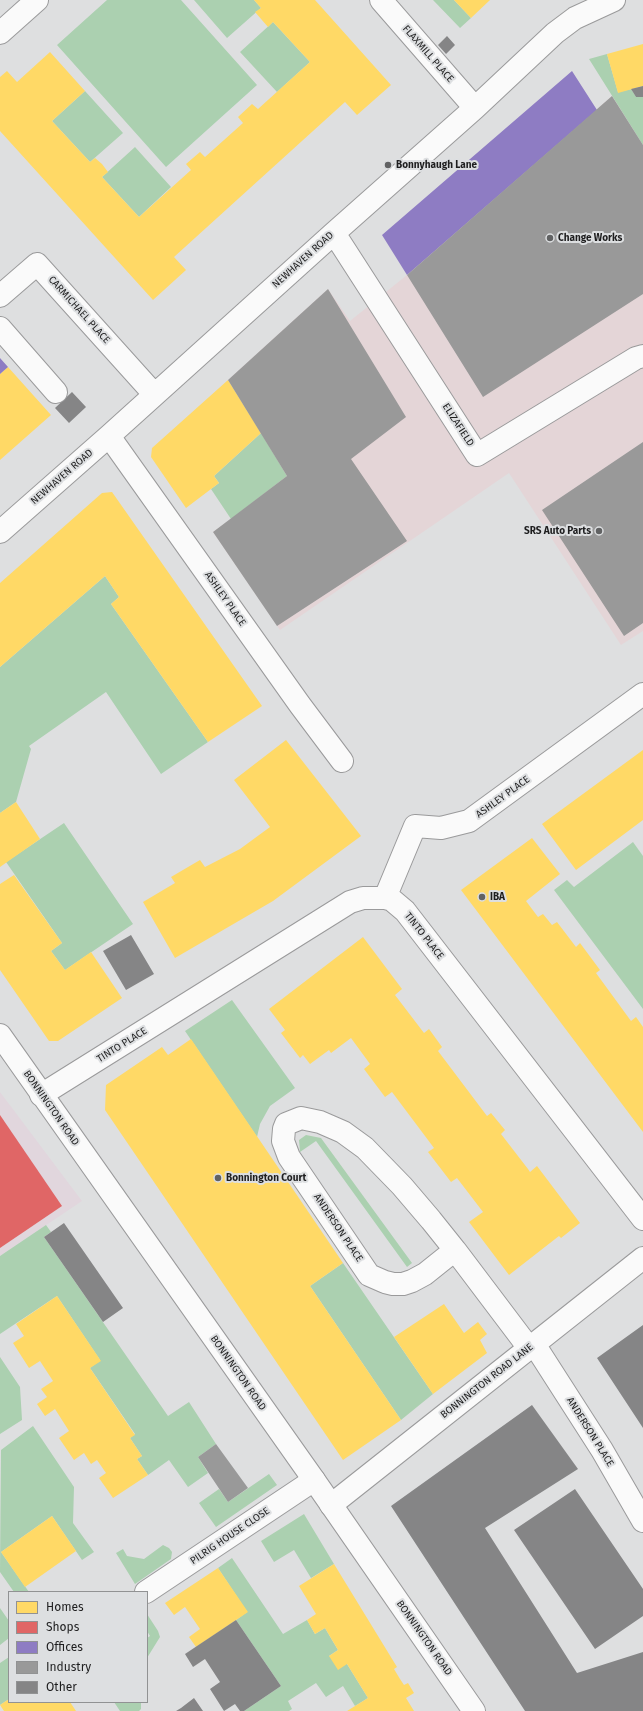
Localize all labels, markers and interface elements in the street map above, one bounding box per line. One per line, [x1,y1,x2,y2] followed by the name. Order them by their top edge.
[400,23,456,85] street label: FLAXMILL PLACE
[396,159,477,171] place label: Bonnyhaugh Lane
[383,160,393,170] marker: Bonnyhaugh Lane
[270,229,336,291] street label: NEWHAVEN ROAD
[558,232,622,244] place label: Change Works
[545,233,555,243] marker: Change Works
[46,274,112,346] street label: CARMICHAEL PLACE
[440,401,476,449] street label: ELIZAFIELD
[29,447,95,507] street label: NEWHAVEN ROAD
[524,525,591,537] place label: SRS Auto Parts
[594,526,604,536] marker: SRS Auto Parts
[202,569,248,629] street label: ASHLEY PLACE
[474,773,532,821] street label: ASHLEY PLACE
[490,891,505,903] place label: IBA
[477,892,487,902] marker: IBA
[402,910,446,962] street label: TINTO PLACE
[95,1025,149,1065] street label: TINTO PLACE
[21,1068,81,1148] street label: BONNINGTON ROAD
[226,1172,306,1184] place label: Bonnington Court
[213,1173,223,1183] marker: Bonnington Court
[311,1192,365,1264] street label: ANDERSON PLACE
[208,1333,268,1413] street label: BONNINGTON ROAD
[438,1341,536,1421] street label: BONNINGTON ROAD LANE
[564,1395,616,1469] street label: ANDERSON PLACE
[188,1505,272,1567] street label: PILRIG HOUSE CLOSE
[8,1591,148,1703] legend
[394,1598,454,1678] street label: BONNINGTON ROAD
[46,1600,84,1614] text: Homes
[46,1620,79,1634] text: Shops
[46,1640,83,1654] text: Offices
[46,1660,91,1674] text: Industry
[46,1680,77,1694] text: Other

